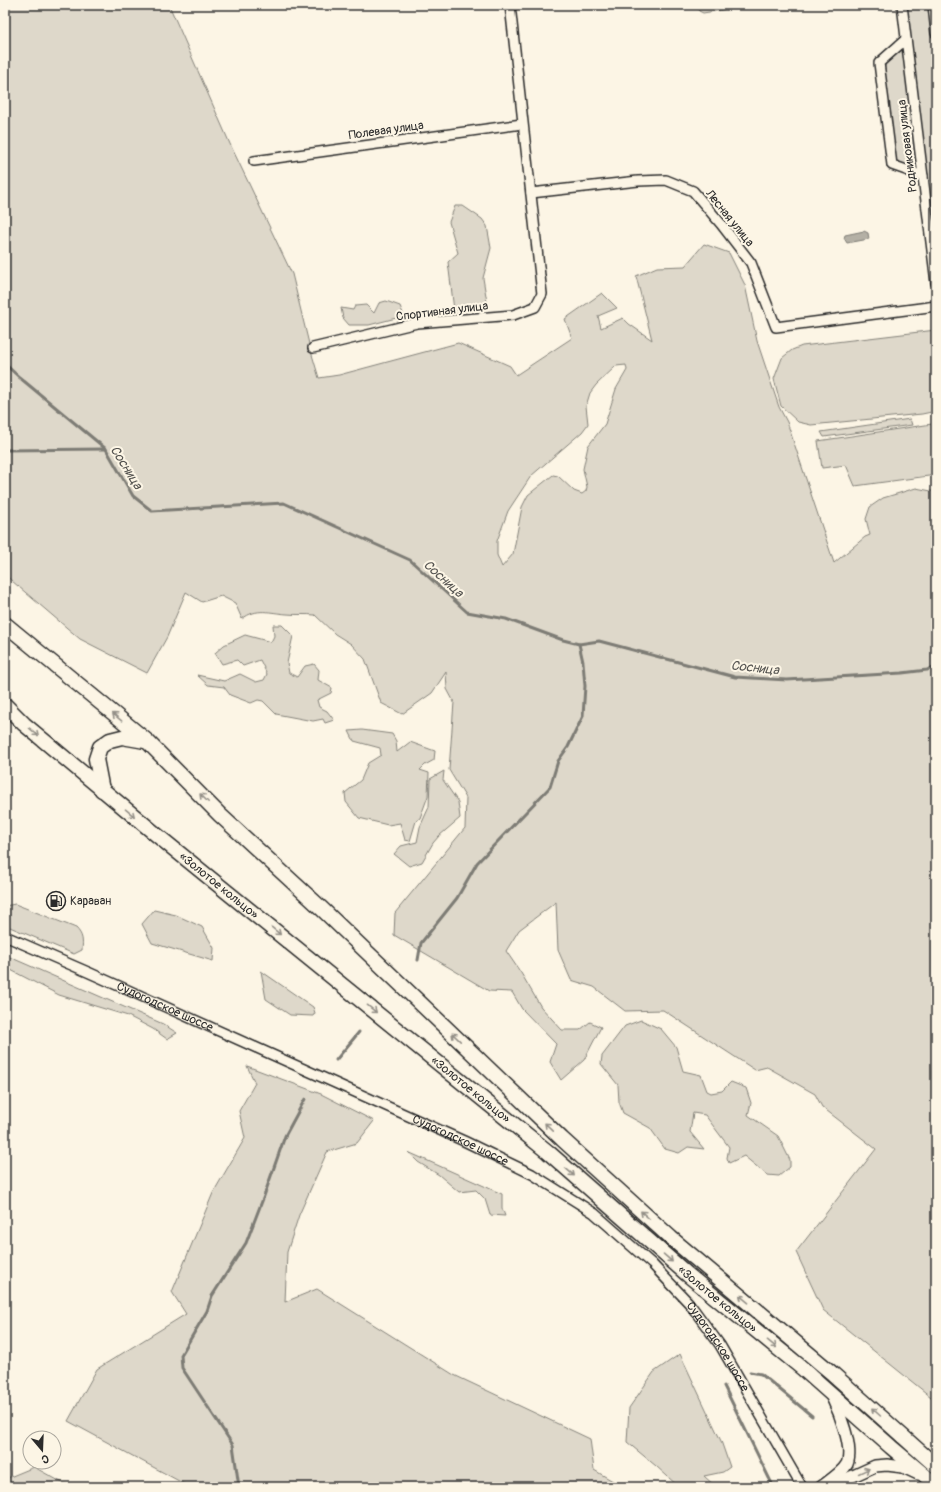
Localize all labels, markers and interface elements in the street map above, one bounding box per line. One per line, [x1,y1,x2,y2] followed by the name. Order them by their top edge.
[894,98,921,193] street label: Родниковая улица
[348,118,425,143] street label: Полевая улица
[701,186,757,250] street label: Лесная улица
[395,298,489,325] street label: Спортивная улица
[107,443,146,493] water label: Сосница
[420,557,467,601] water label: Сосница
[730,658,781,679] water label: Сосница
[112,712,123,721] one-way arrow
[28,728,39,737] one-way arrow
[199,793,209,803] one-way arrow
[125,808,135,817] one-way arrow
[176,849,261,922] street label: «Золотое кольцо»
[45,890,67,912] fuel station icon: Караван
[70,894,111,909] place label: Караван
[270,926,281,935] one-way arrow
[114,979,216,1035] street label: Судогодское шоссе
[367,1005,378,1013] one-way arrow
[451,1032,461,1041] one-way arrow
[428,1053,513,1126] street label: «Золотое кольцо»
[410,1112,511,1169] street label: Судогодское шоссе
[544,1122,554,1132] one-way arrow
[565,1167,575,1176] one-way arrow
[640,1210,650,1219] one-way arrow
[662,1253,673,1262] one-way arrow
[675,1263,760,1336] street label: «Золотое кольцо»
[739,1295,749,1304] one-way arrow
[683,1299,752,1394] street label: Судогодское шоссе
[767,1340,778,1349] one-way arrow
[872,1408,882,1417] one-way arrow
[22,1430,62,1470] north arrow
[40,1452,50,1466] text: С
[858,1466,870,1474] one-way arrow

